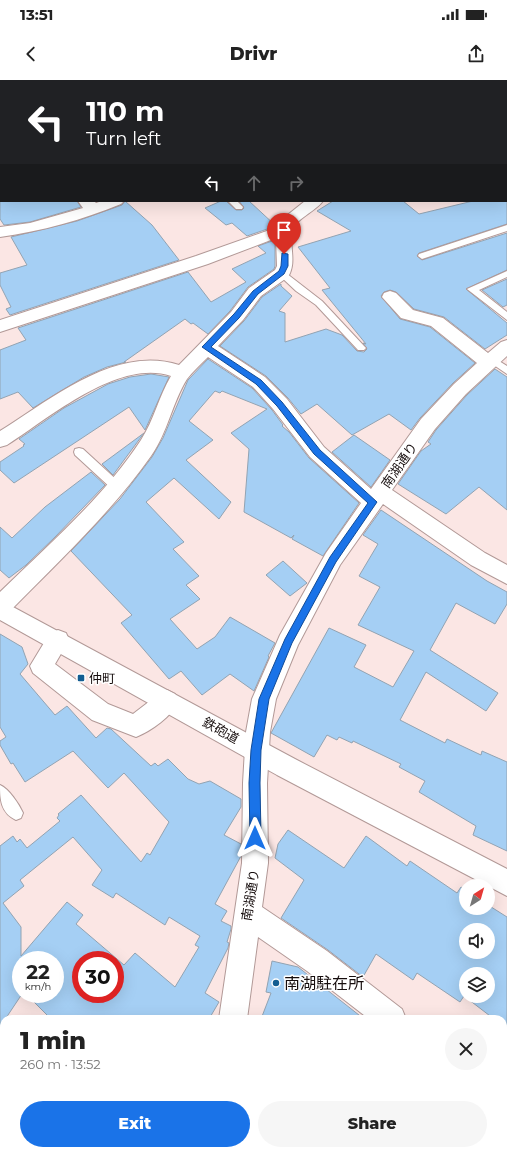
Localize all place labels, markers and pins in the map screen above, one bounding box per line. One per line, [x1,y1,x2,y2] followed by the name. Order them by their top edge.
[267,213,301,254] pin
[89,670,115,686] place label: 仲町
[76,673,86,683] marker: 仲町
[284,974,364,993] place label: 南湖駐在所
[271,978,281,988] marker: 南湖駐在所

